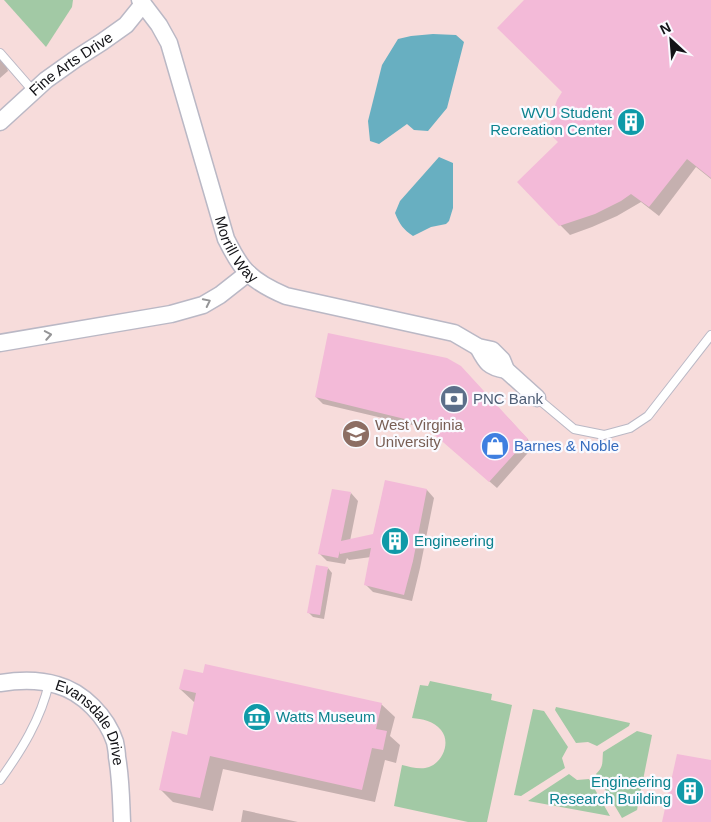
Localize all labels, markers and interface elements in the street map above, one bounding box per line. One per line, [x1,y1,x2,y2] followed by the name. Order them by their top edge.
[646,15,696,65] north arrow
[657,19,673,38] text: N
[26,28,116,99] street label: Fine Arts Drive
[490,104,613,138] place label: WVU Student Recreation Center
[616,107,646,137] building icon: WVU Student Recreation Center
[212,214,262,286] street label: Morrill Way
[201,298,210,308] one-way arrow
[44,330,52,340] one-way arrow
[439,384,469,414] bank icon: PNC Bank
[473,390,544,407] place label: PNC Bank
[375,416,463,450] place label: West Virginia University
[341,419,371,449] school or university icon: West Virginia University
[480,431,510,461] shop icon: Barnes & Noble
[514,437,619,454] place label: Barnes & Noble
[380,526,410,556] building icon: Engineering
[414,532,494,549] place label: Engineering
[53,676,127,767] street label: Evansdale Drive
[242,702,272,732] museum icon: Watts Museum
[276,708,375,725] place label: Watts Museum
[549,773,671,807] place label: Engineering Research Building
[675,776,705,806] building icon: Engineering Research Building

